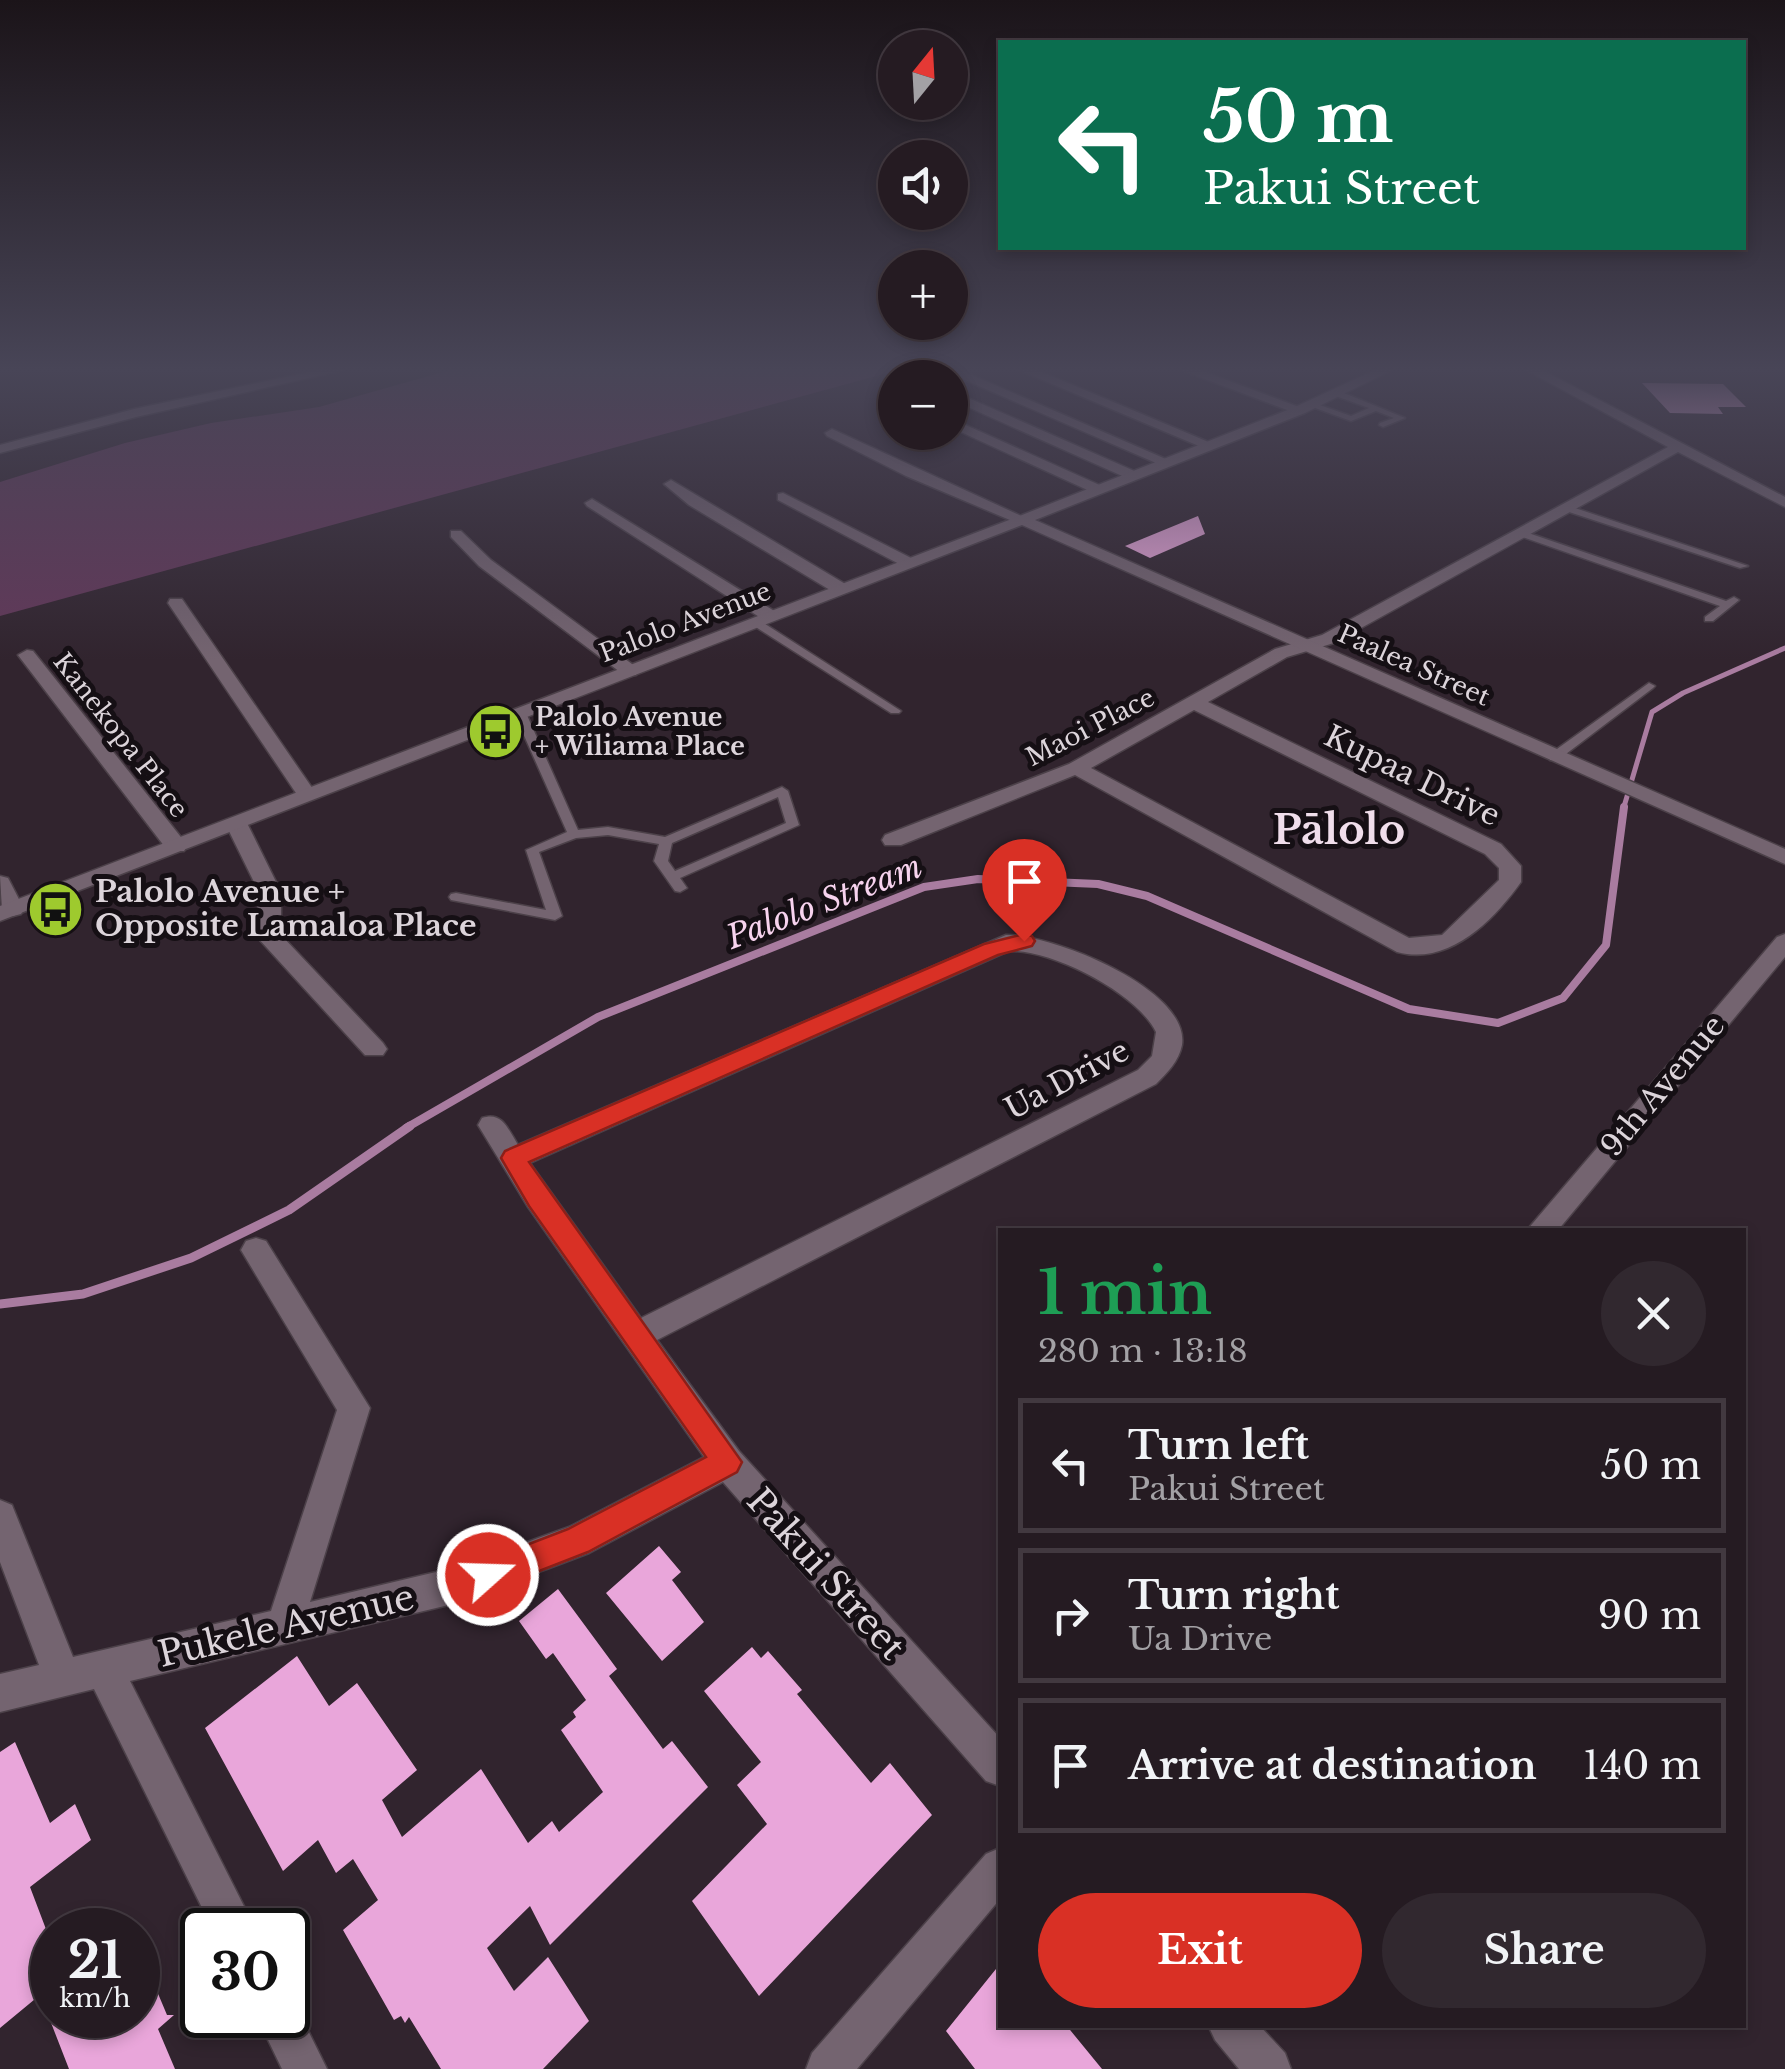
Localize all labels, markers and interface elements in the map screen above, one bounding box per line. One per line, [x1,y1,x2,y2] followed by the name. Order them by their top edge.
[878,30,968,120] north arrow
[878,30,968,450] map controls
[1203,74,1394,161] text: 50 m
[1038,80,1168,210] icon: left
[878,140,968,230] button: sound
[1203,160,1480,216] text: Pakui Street
[878,250,968,340] button: +
[878,360,968,450] button: −
[595,576,775,669] street label: Palolo Avenue
[1333,618,1495,713] street label: Paalea Street
[47,647,194,824] street label: Kanekopa Place
[1021,682,1160,773] street label: Maoi Place
[466,701,526,761] bus stop icon: Palolo Avenue + Wiliama Place
[535,702,745,762] place label: Palolo Avenue + Wiliama Place
[1318,717,1506,834] street label: Kupaa Drive
[1273,805,1405,855] district label: Pālolo
[982,839,1067,942] pin
[720,846,928,958] water label: Palolo Stream
[997,854,1052,909] icon: arrive
[95,873,476,944] place label: Palolo Avenue + Opposite Lamaloa Place
[26,879,86,939] bus stop icon: Palolo Avenue + Opposite Lamaloa Place
[1593,1008,1732,1164] street label: 9th Avenue
[998,1031,1135,1128] street label: Ua Drive
[1038,1256,1212,1330] text: 1 min
[1601,1261,1706,1366] button: close
[1038,1331,1248,1371] text: 280 m · 13:18
[1128,1422,1309,1469] text: Turn left
[1043,1438,1098,1493] icon: left
[1601,1442,1701,1489] text: 50 m
[1128,1469,1325,1509] text: Pakui Street
[738,1479,914,1668] street label: Pakui Street
[436,1523,540,1627] position arrow
[1128,1572,1339,1619] text: Turn right
[154,1575,418,1676] street label: Pukele Avenue
[1043,1588,1098,1643] icon: right
[1598,1592,1701,1639] text: 90 m
[1128,1619,1272,1659] text: Ua Drive
[1043,1738,1098,1793] icon: arrive
[1128,1742,1537,1789] text: Arrive at destination
[1583,1742,1701,1789] text: 140 m
[1038,1893,1362,2008] button: Exit
[1382,1893,1706,2008] button: Share
[180,1908,310,2038] speed limit sign: 30
[68,1929,122,1992] text: 21
[60,1983,130,2014] text: km/h

